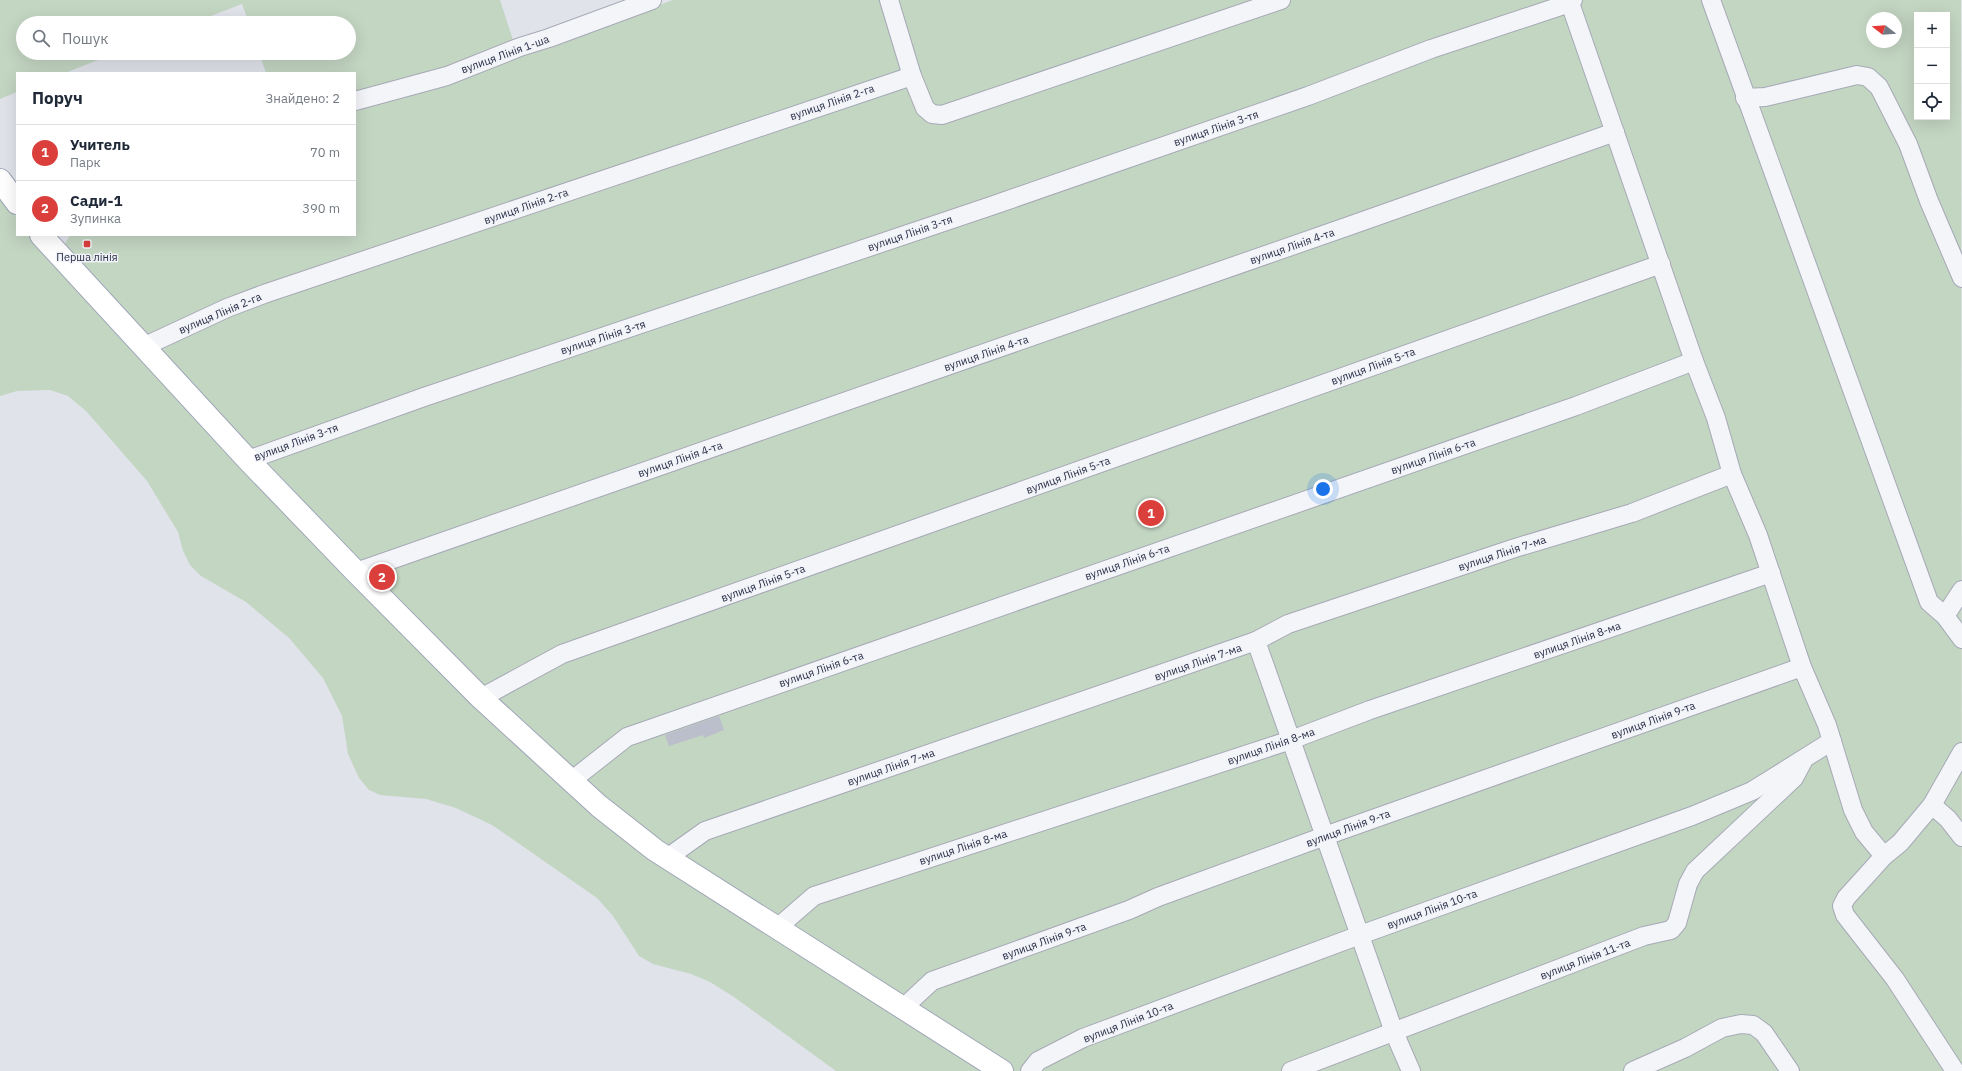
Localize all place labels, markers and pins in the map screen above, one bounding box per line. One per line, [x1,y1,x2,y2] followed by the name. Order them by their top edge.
[82,239,92,249] marker: Перша лінія
[56,250,118,264] place label: Перша лінія
[1138,498,1164,528] pin: 1
[369,562,395,592] pin: 2

